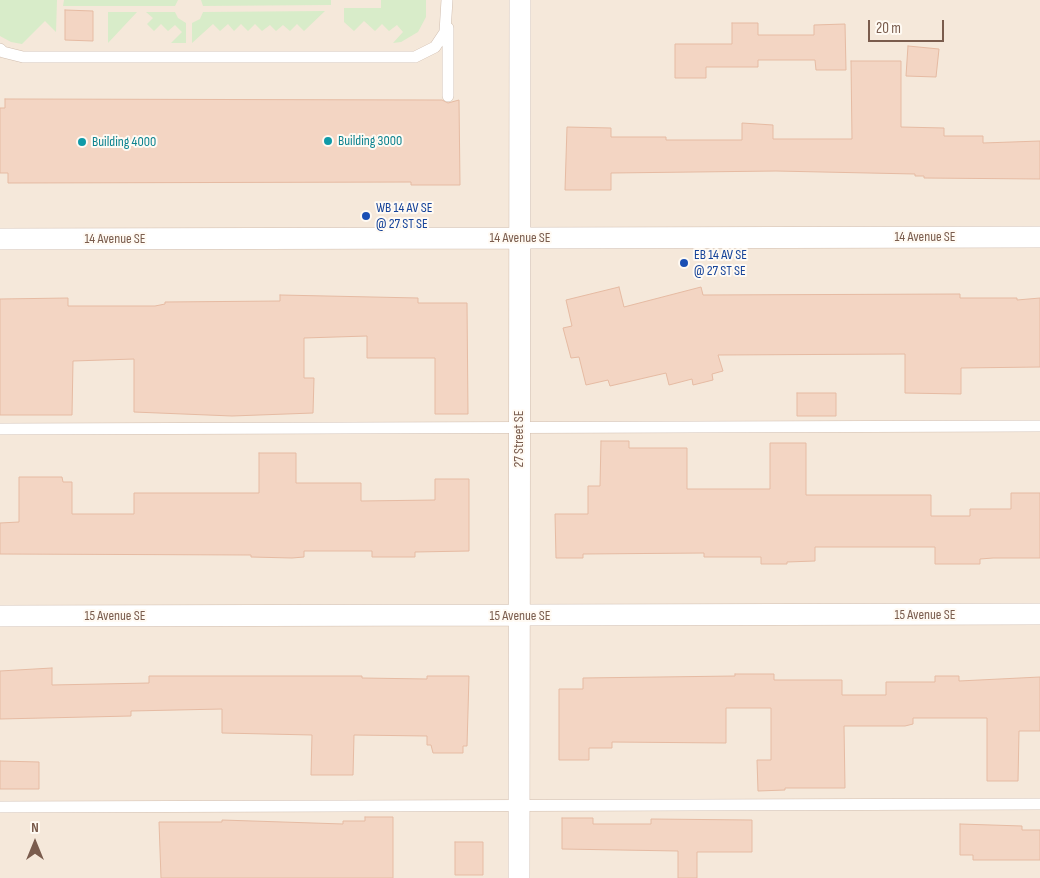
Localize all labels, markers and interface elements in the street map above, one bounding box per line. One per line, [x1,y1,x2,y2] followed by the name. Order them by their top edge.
[870,10,946,42] scale bar
[876,19,901,38] text: 20 m
[338,133,402,149] place label: Building 3000
[92,134,156,150] place label: Building 4000
[322,135,334,147] marker: Building 3000
[76,136,88,148] marker: Building 4000
[376,200,432,232] place label: WB 14 AV SE @ 27 ST SE
[360,210,372,222] marker: WB 14 AV SE @ 27 ST SE
[894,229,956,245] street label: 14 Avenue SE
[489,230,551,246] street label: 14 Avenue SE
[84,231,146,247] street label: 14 Avenue SE
[694,247,747,280] place label: EB 14 AV SE @ 27 ST SE
[678,257,690,269] marker: EB 14 AV SE @ 27 ST SE
[511,410,527,468] street label: 27 Street SE
[895,607,955,623] street label: 15 Avenue SE
[85,608,145,624] street label: 15 Avenue SE
[490,608,550,624] street label: 15 Avenue SE
[10,818,60,868] north arrow
[31,819,39,836] text: N

